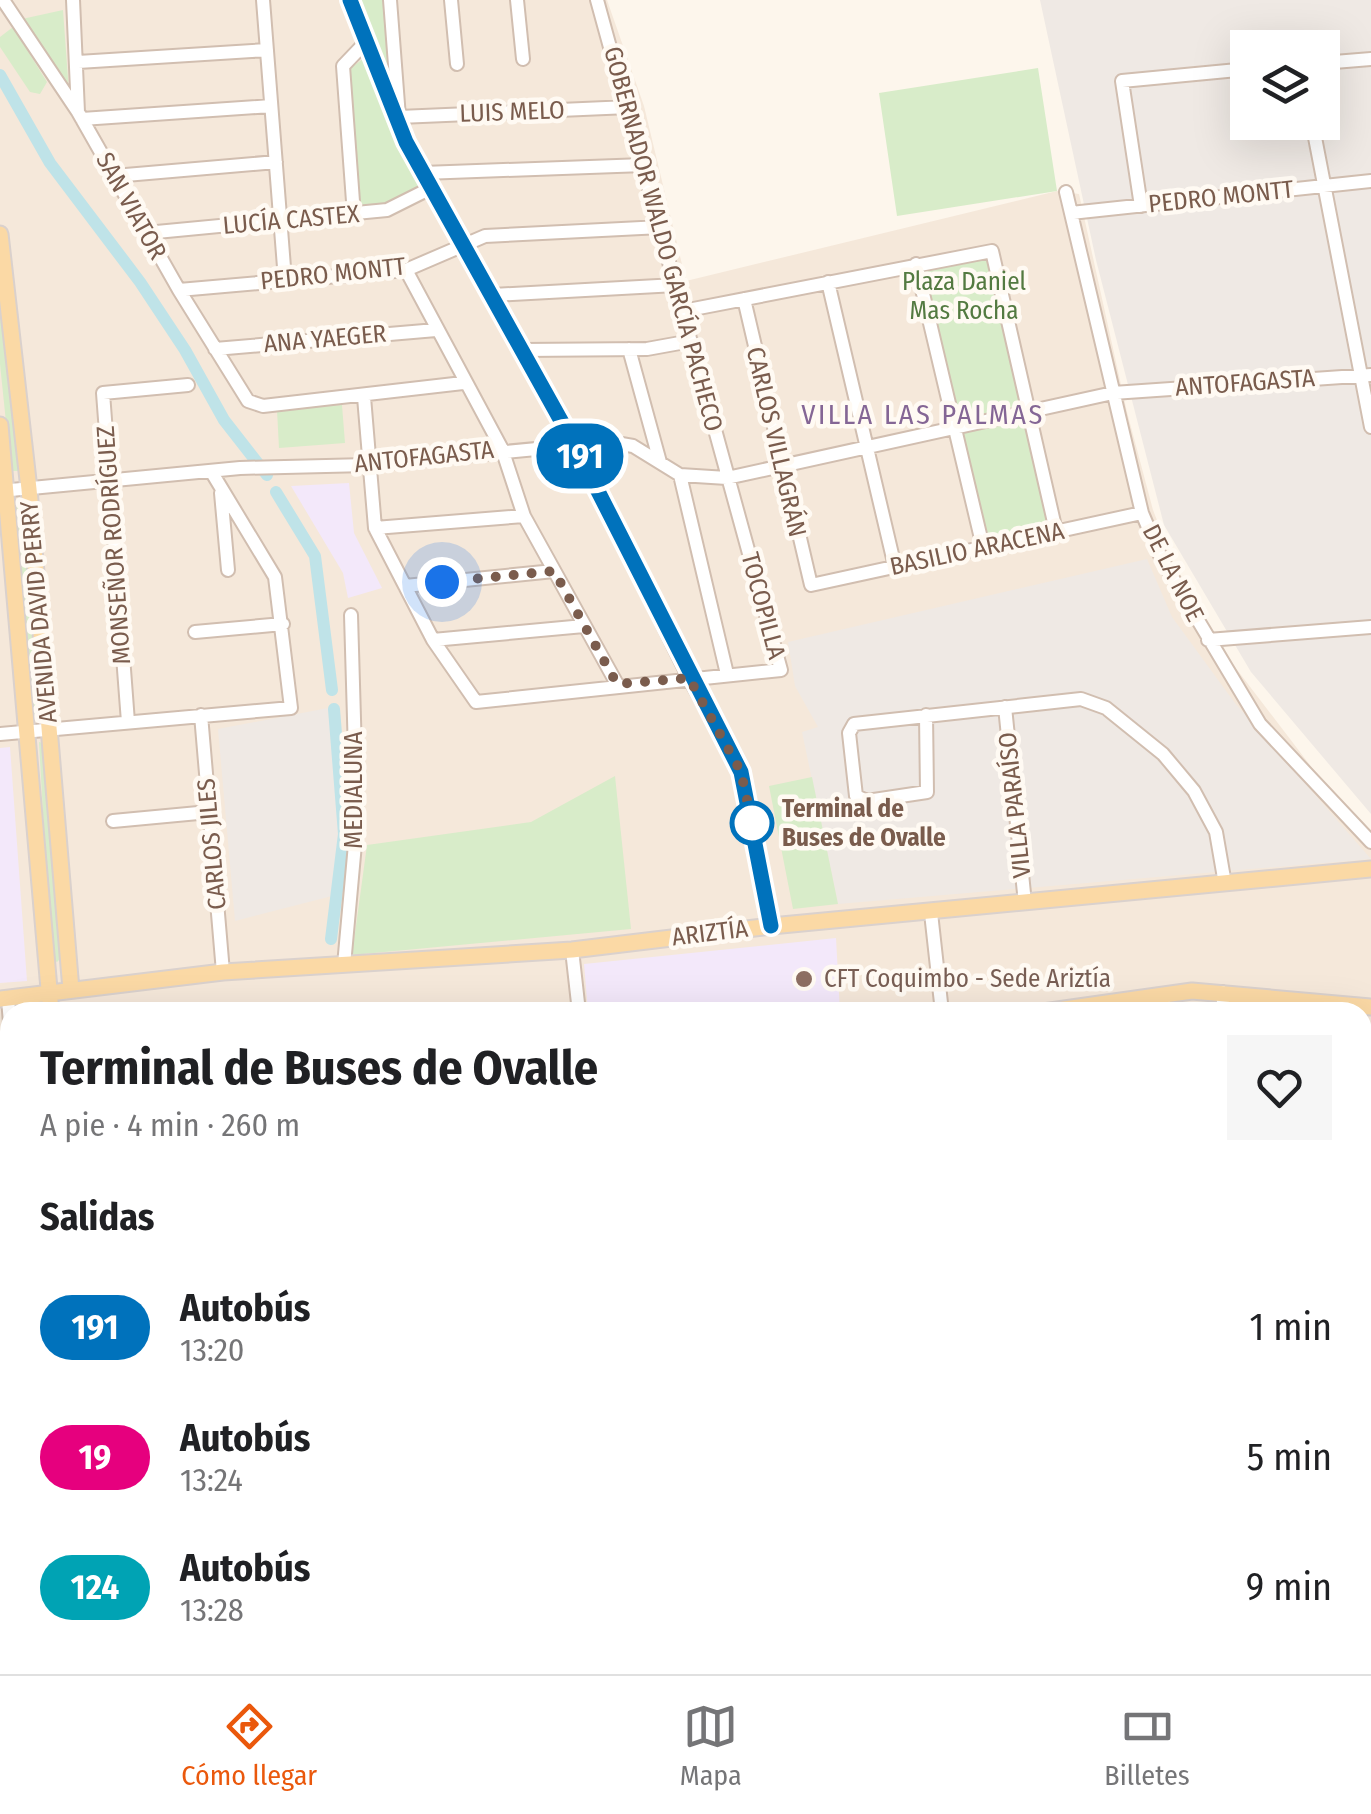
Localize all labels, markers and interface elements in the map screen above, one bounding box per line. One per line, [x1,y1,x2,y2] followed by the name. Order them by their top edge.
[1230,30,1340,140] map controls
[1230,30,1340,140] button: layers
[597,43,730,435] street label: GOBERNADOR WALDO GARCÍA PACHECO
[459,95,565,129] street label: LUIS MELO
[89,147,173,265] street label: SAN VIATOR
[1147,174,1296,220] street label: PEDRO MONTT
[222,198,361,241] street label: LUCÍA CASTEX
[259,251,408,297] street label: PEDRO MONTT
[902,267,1026,326] park label: Plaza Daniel Mas Rocha
[263,319,388,359] street label: ANA YAEGER
[740,344,813,540] street label: CARLOS VILLAGRÁN
[1174,363,1316,403] street label: ANTOFAGASTA
[801,398,1045,431] district label: VILLA LAS PALMAS
[522,424,638,488] line badge: 191
[90,425,137,665] street label: MONSEÑOR RODRÍGUEZ
[353,435,495,479] street label: ANTOFAGASTA
[556,435,604,477] text: 191
[14,499,64,724] street label: AVENIDA DAVID PERRY
[887,516,1067,582] street label: BASILIO ARACENA
[1136,519,1210,627] street label: DE LA NOE
[734,549,792,663] street label: TOCOPILLA
[417,557,467,607] your location
[339,731,369,849] street label: MEDIALUNA
[991,731,1038,880] street label: VILLA PARAÍSO
[191,777,233,911] street label: CARLOS JILES
[782,794,946,853] place label: Terminal de Buses de Ovalle
[731,802,773,844] marker: Terminal de Buses de Ovalle
[670,912,750,953] street label: ARIZTÍA
[824,964,1111,994] place label: CFT Coquimbo - Sede Ariztía
[793,968,815,990] marker: CFT Coquimbo - Sede Ariztía
[1227,1035,1332,1140] button: heart
[40,1039,598,1097] text: Terminal de Buses de Ovalle
[40,1106,300,1144] text: A pie · 4 min · 260 m
[40,1194,155,1240] text: Salidas
[180,1285,310,1331] text: Autobús
[1249,1304,1332,1350] text: 1 min
[71,1306,119,1348] text: 191
[180,1331,244,1369] text: 13:20
[180,1415,310,1461] text: Autobús
[1247,1434,1332,1480] text: 5 min
[79,1436,111,1478] text: 19
[180,1461,243,1499] text: 13:24
[180,1545,310,1591] text: Autobús
[1246,1564,1332,1610] text: 9 min
[71,1566,119,1608] text: 124
[180,1591,244,1629] text: 13:28
[181,1699,317,1792] tab: Cómo llegar
[680,1699,742,1792] tab: Mapa
[1104,1699,1190,1792] tab: Billetes

